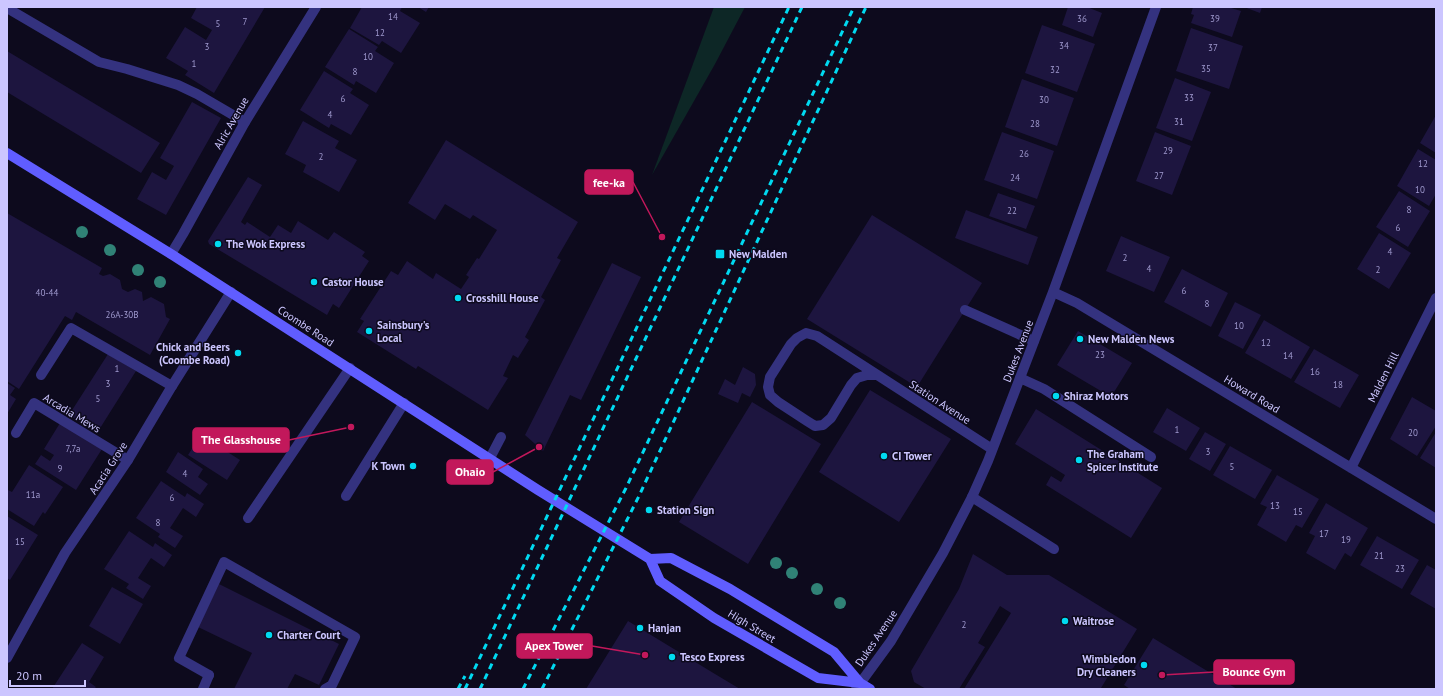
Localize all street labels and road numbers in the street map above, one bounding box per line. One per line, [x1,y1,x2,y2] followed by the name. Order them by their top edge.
[210,94,252,152] street label: Alric Avenue
[275,303,337,349] street label: Coombe Road
[1000,318,1036,384] street label: Dukes Avenue
[1364,349,1402,404] street label: Malden Hill
[1222,372,1282,416] street label: Howard Road
[907,377,974,427] street label: Station Avenue
[41,390,104,436] street label: Arcadia Mews
[86,439,130,497] street label: Acacia Grove
[726,606,779,646] street label: High Street
[852,607,900,669] street label: Dukes Avenue

